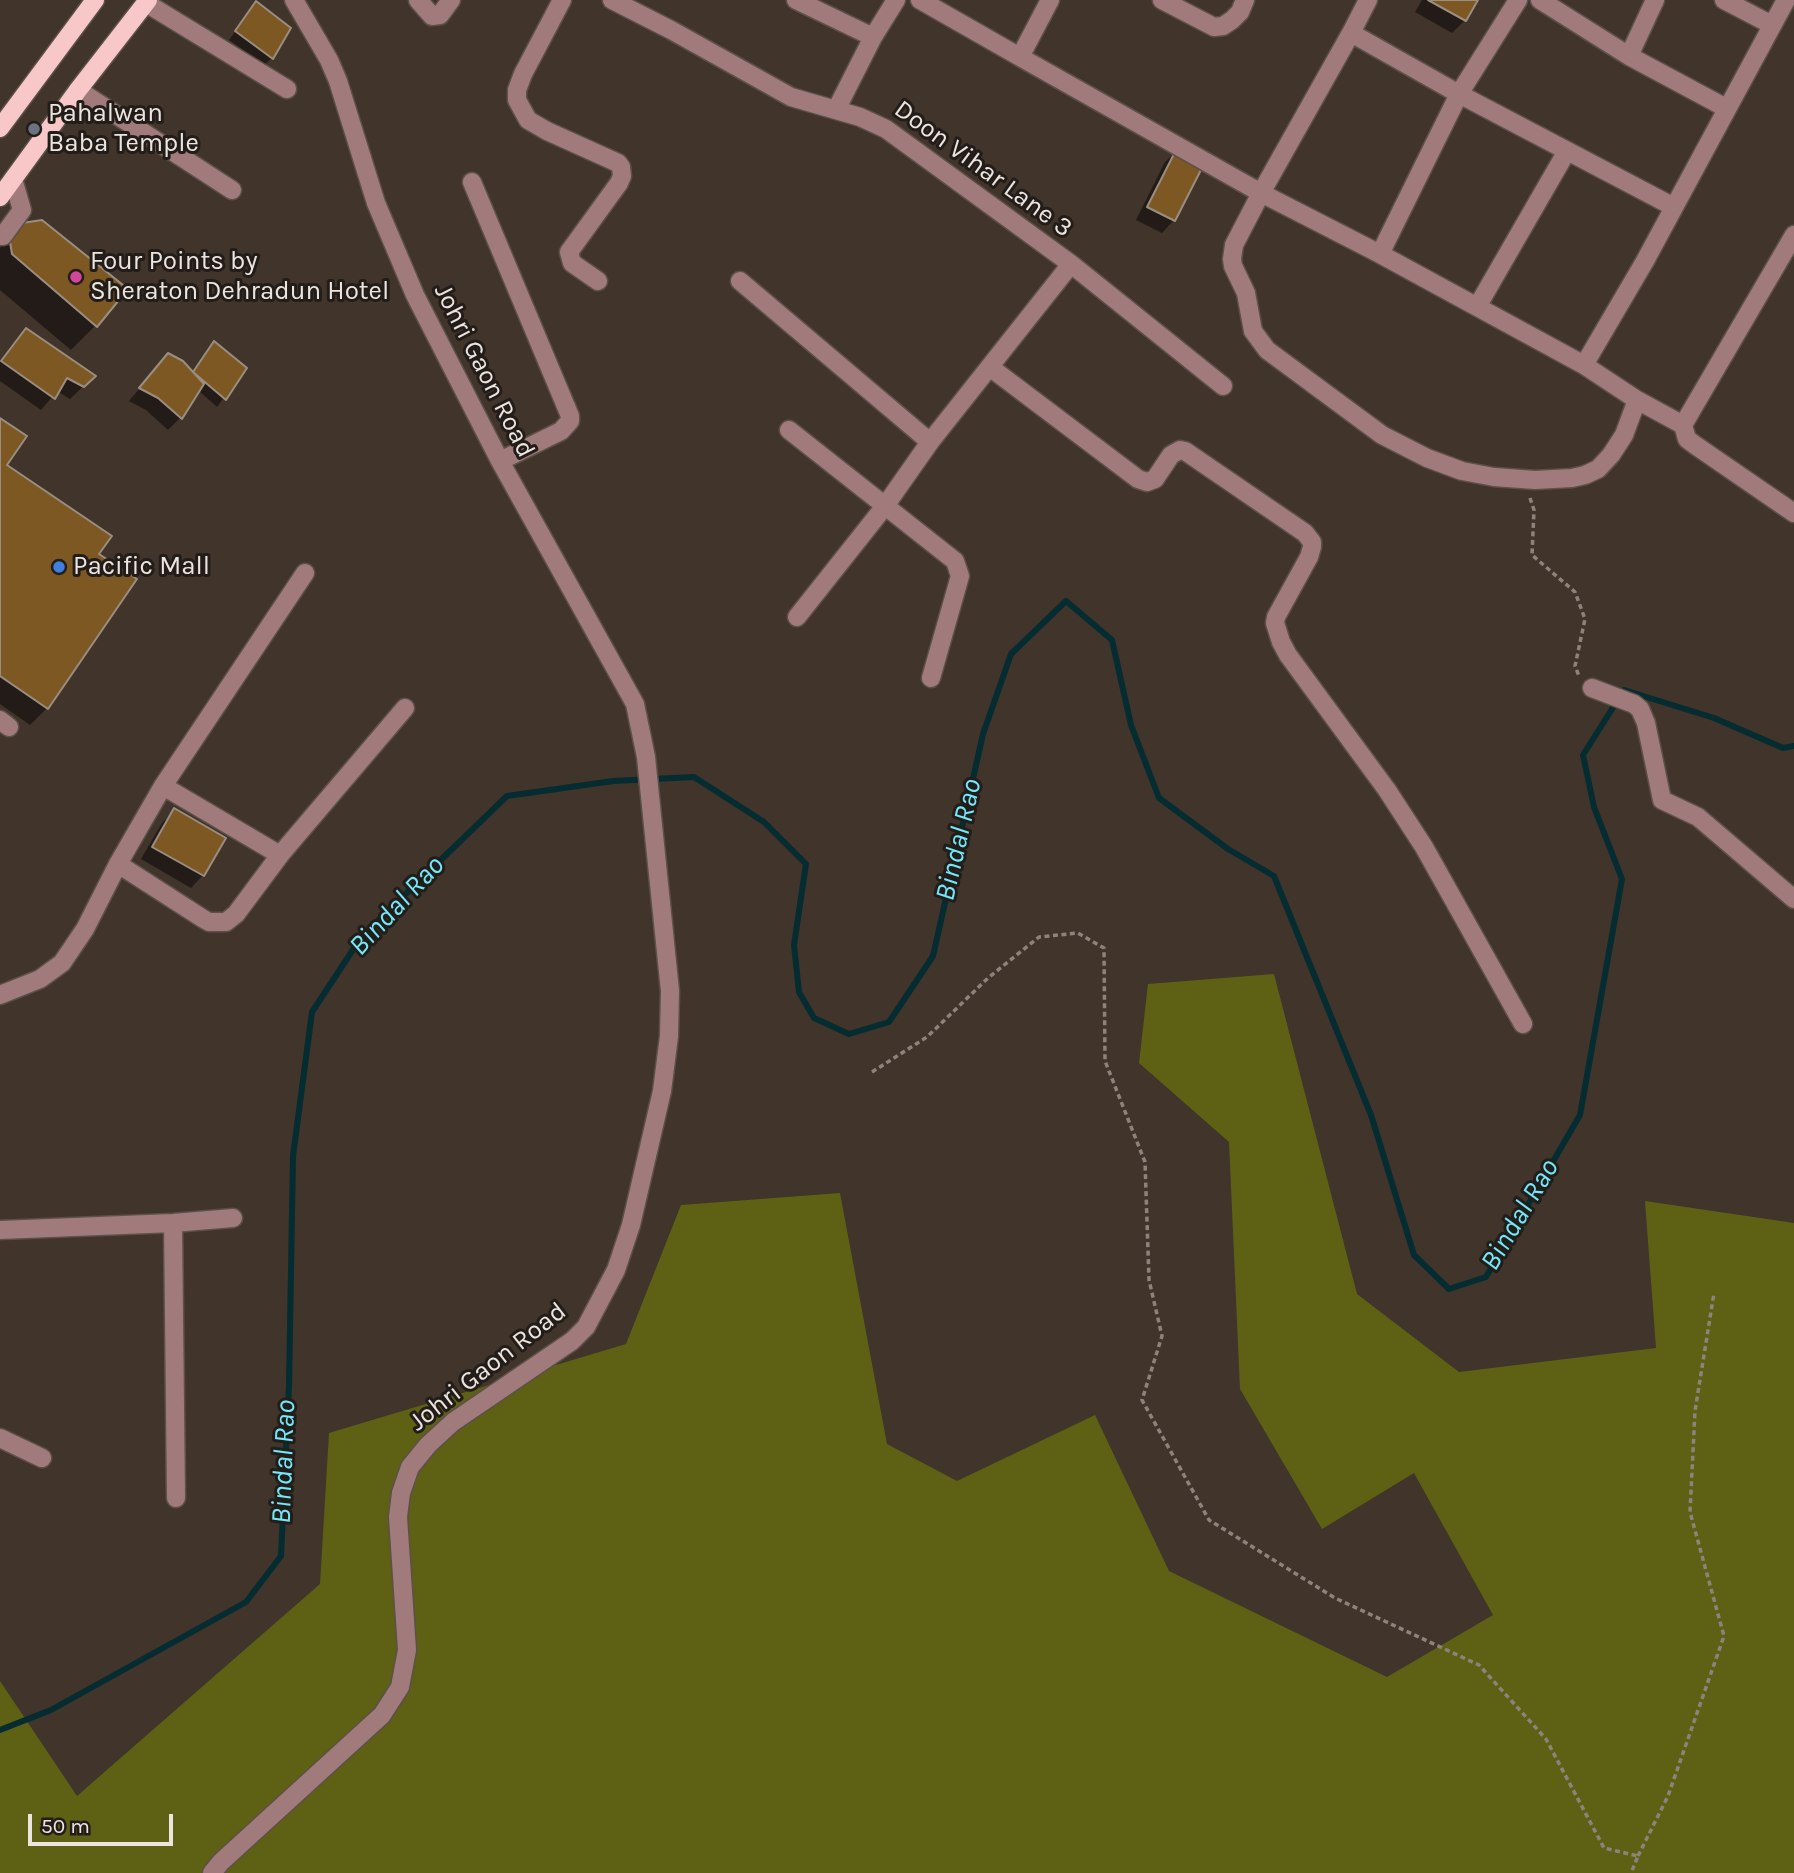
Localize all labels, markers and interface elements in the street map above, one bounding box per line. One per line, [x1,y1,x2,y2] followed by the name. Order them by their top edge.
[888,94,1078,244] street label: Doon Vihar Lane 3
[48,98,199,160] place label: Pahalwan Baba Temple
[26,121,42,137] marker: Pahalwan Baba Temple
[90,246,389,308] place label: Four Points by Sheraton Dehradun Hotel
[68,269,84,285] marker: Four Points by Sheraton Dehradun Hotel
[427,279,541,463] street label: Johri Gaon Road
[73,551,210,583] place label: Pacific Mall
[51,559,67,575] marker: Pacific Mall
[929,776,989,904] water label: Bindal Rao
[342,849,452,963] water label: Bindal Rao
[1474,1153,1566,1277] water label: Bindal Rao
[403,1296,573,1438] street label: Johri Gaon Road
[265,1400,303,1524] water label: Bindal Rao
[32,1800,177,1844] scale bar
[41,1814,90,1838] text: 50 m

